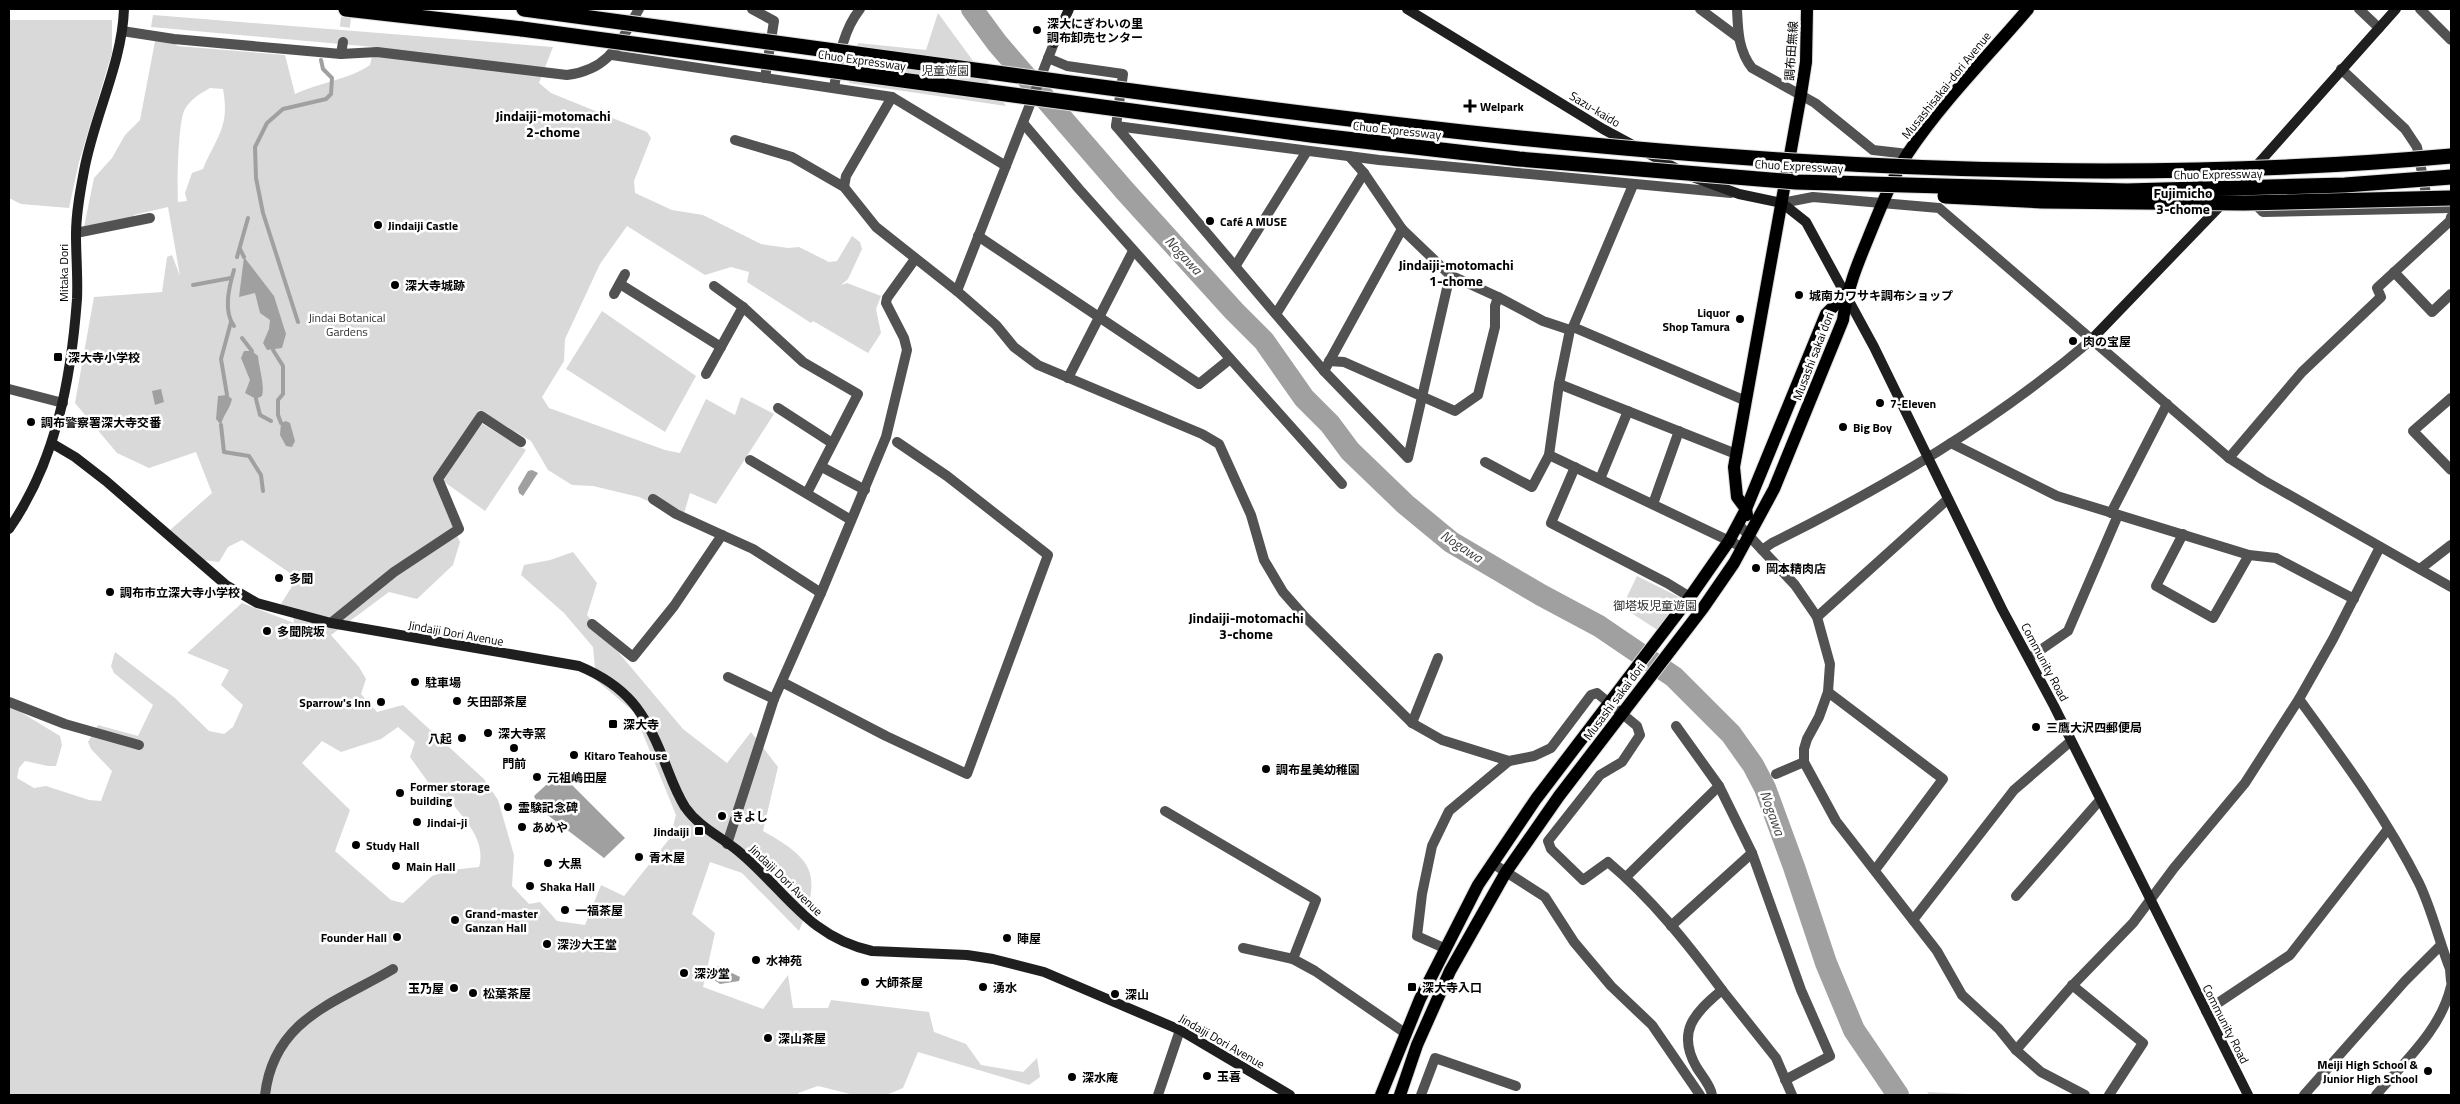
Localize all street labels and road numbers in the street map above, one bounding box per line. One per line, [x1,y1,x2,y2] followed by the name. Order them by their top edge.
[1779,20,1803,82] street label: 調布田無線
[1897,27,1995,143] street label: Musashisakai-dori Avenue
[817,44,907,76] street label: Chuo Expressway
[1566,86,1624,132] street label: Sazu-kaido
[1352,116,1442,144] street label: Chuo Expressway
[1754,154,1844,178] street label: Chuo Expressway
[2173,164,2263,184] street label: Chuo Expressway
[54,244,73,302] street label: Mitaka Dori
[1787,309,1839,403] street label: Musashi sakai dori
[407,615,505,651] street label: Jindaiji Dori Avenue
[2016,619,2074,705] street label: Community Road
[1578,658,1650,744] street label: Musashi sakai dori
[745,840,827,920] street label: Jindaiji Dori Avenue
[2198,981,2254,1067] street label: Community Road
[1175,1009,1269,1073] street label: Jindaiji Dori Avenue

